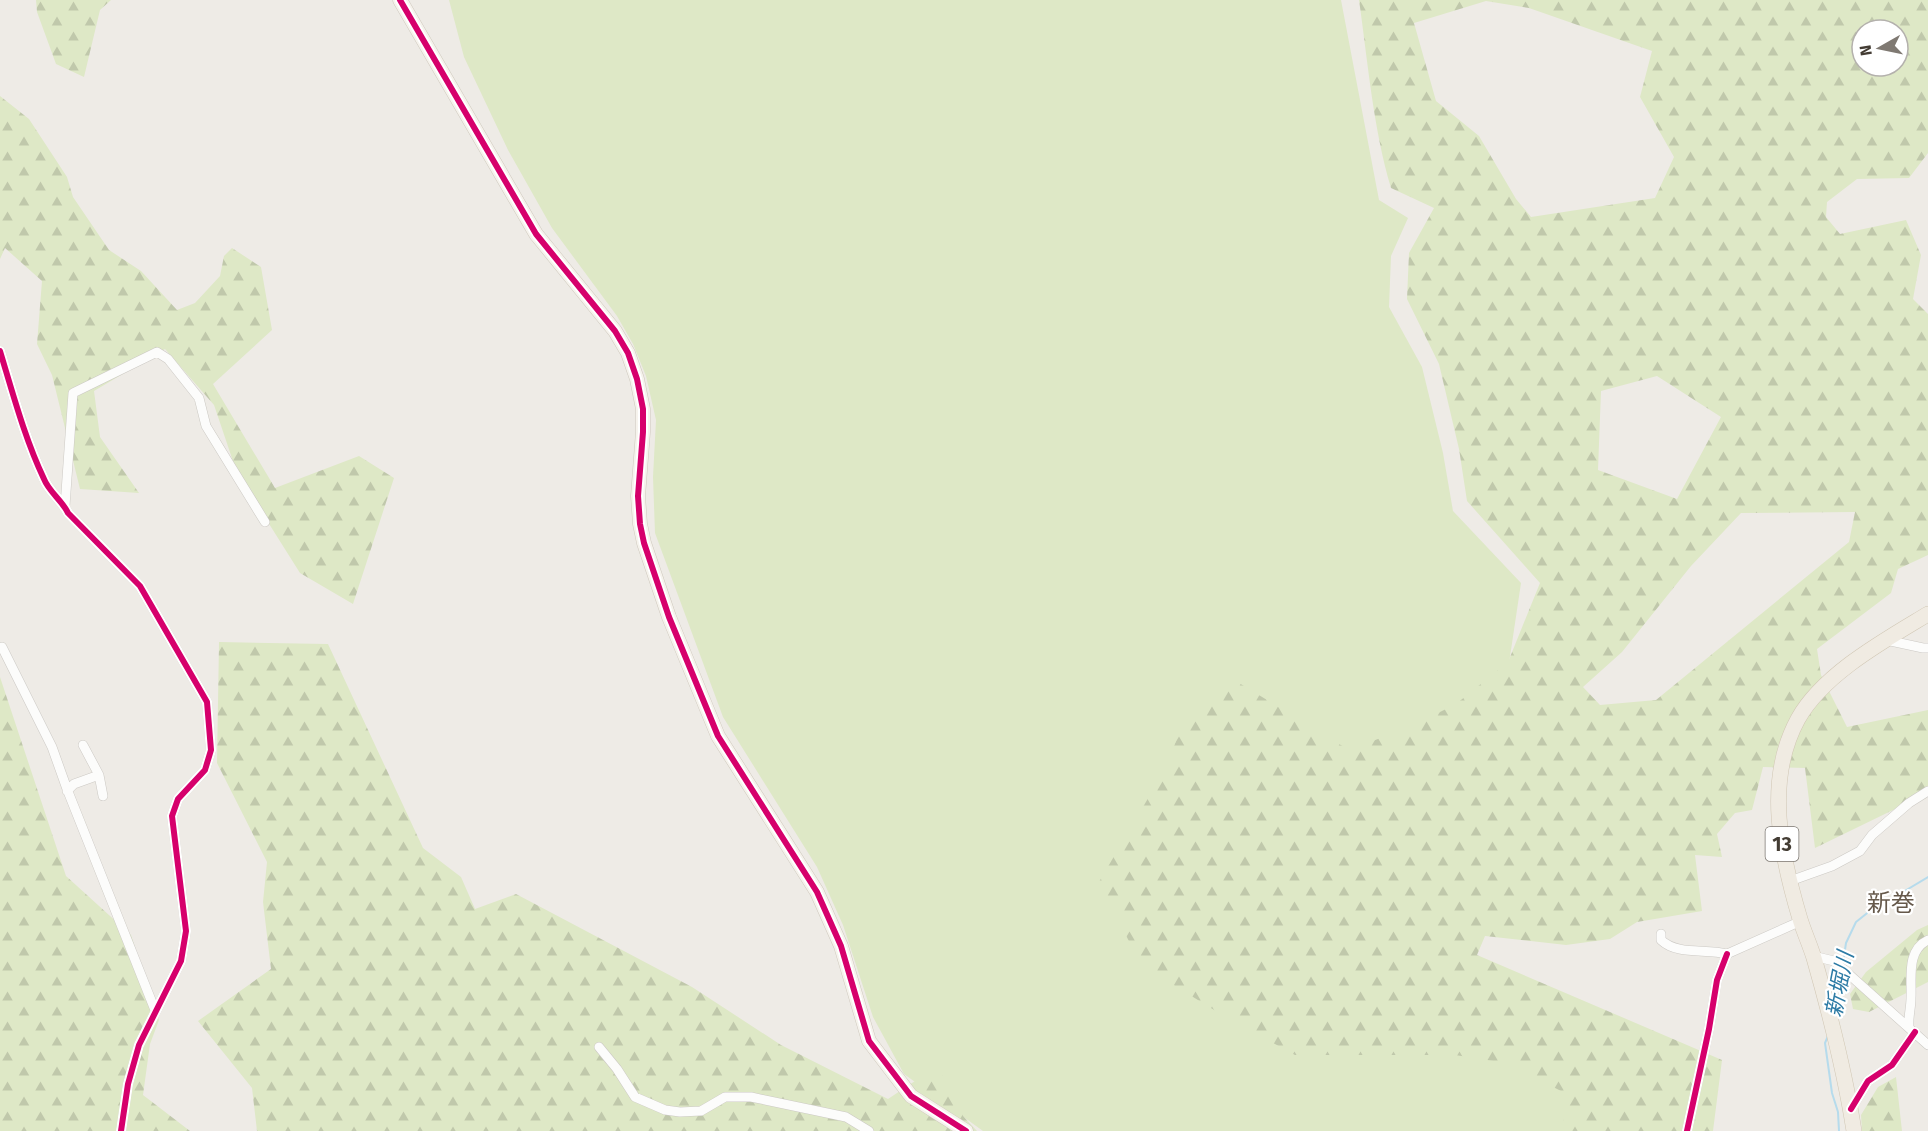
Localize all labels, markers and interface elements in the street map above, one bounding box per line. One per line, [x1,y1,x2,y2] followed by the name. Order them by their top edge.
[1850,18,1910,78] north arrow
[1855,44,1876,57] text: N
[1766,827,1798,861] road number: 13
[1867,889,1915,917] district label: 新巻
[1820,947,1859,1019] water label: 新堀川

